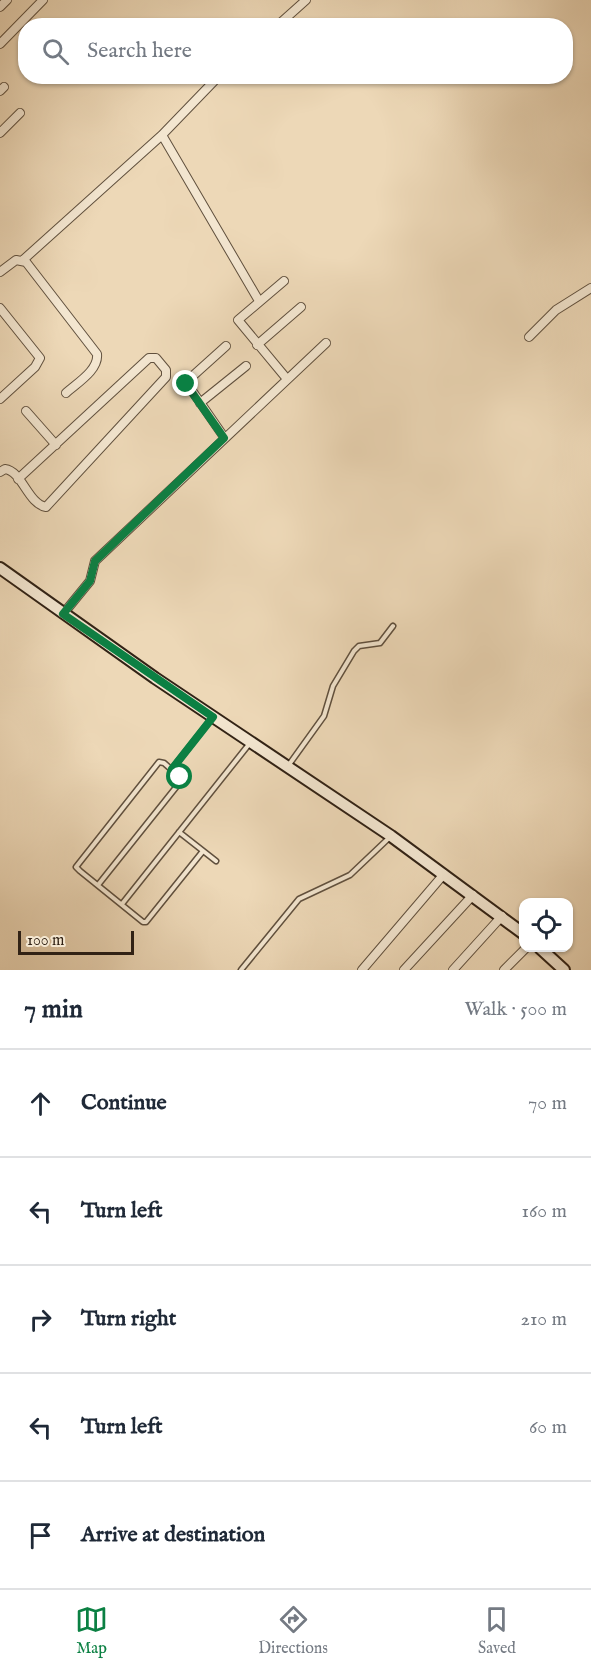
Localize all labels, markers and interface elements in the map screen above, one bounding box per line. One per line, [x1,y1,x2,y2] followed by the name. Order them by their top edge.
[18,18,573,84] search box
[39,35,72,68] icon: search
[87,37,192,65] text: Search here
[172,370,198,396] route end
[166,763,192,789] route start
[519,898,573,952] map controls
[519,898,573,952] button: locate
[18,928,134,956] scale bar
[27,931,64,951] text: 100 m
[24,993,83,1026] text: 7 min
[465,997,567,1022] text: Walk · 500 m
[24,1087,57,1120] icon: ahead
[81,1089,167,1117] text: Continue
[528,1091,567,1116] text: 70 m
[24,1195,57,1228] icon: left
[81,1197,163,1225] text: Turn left
[521,1199,567,1224] text: 160 m
[24,1303,57,1336] icon: right
[81,1305,176,1333] text: Turn right
[521,1307,567,1332] text: 210 m
[24,1411,57,1444] icon: left
[81,1413,163,1441] text: Turn left
[529,1415,567,1440] text: 60 m
[24,1519,57,1552] icon: arrive
[81,1521,265,1549] text: Arrive at destination
[75,1603,108,1659] tab: Map
[258,1603,328,1659] tab: Directions
[478,1603,516,1659] tab: Saved

